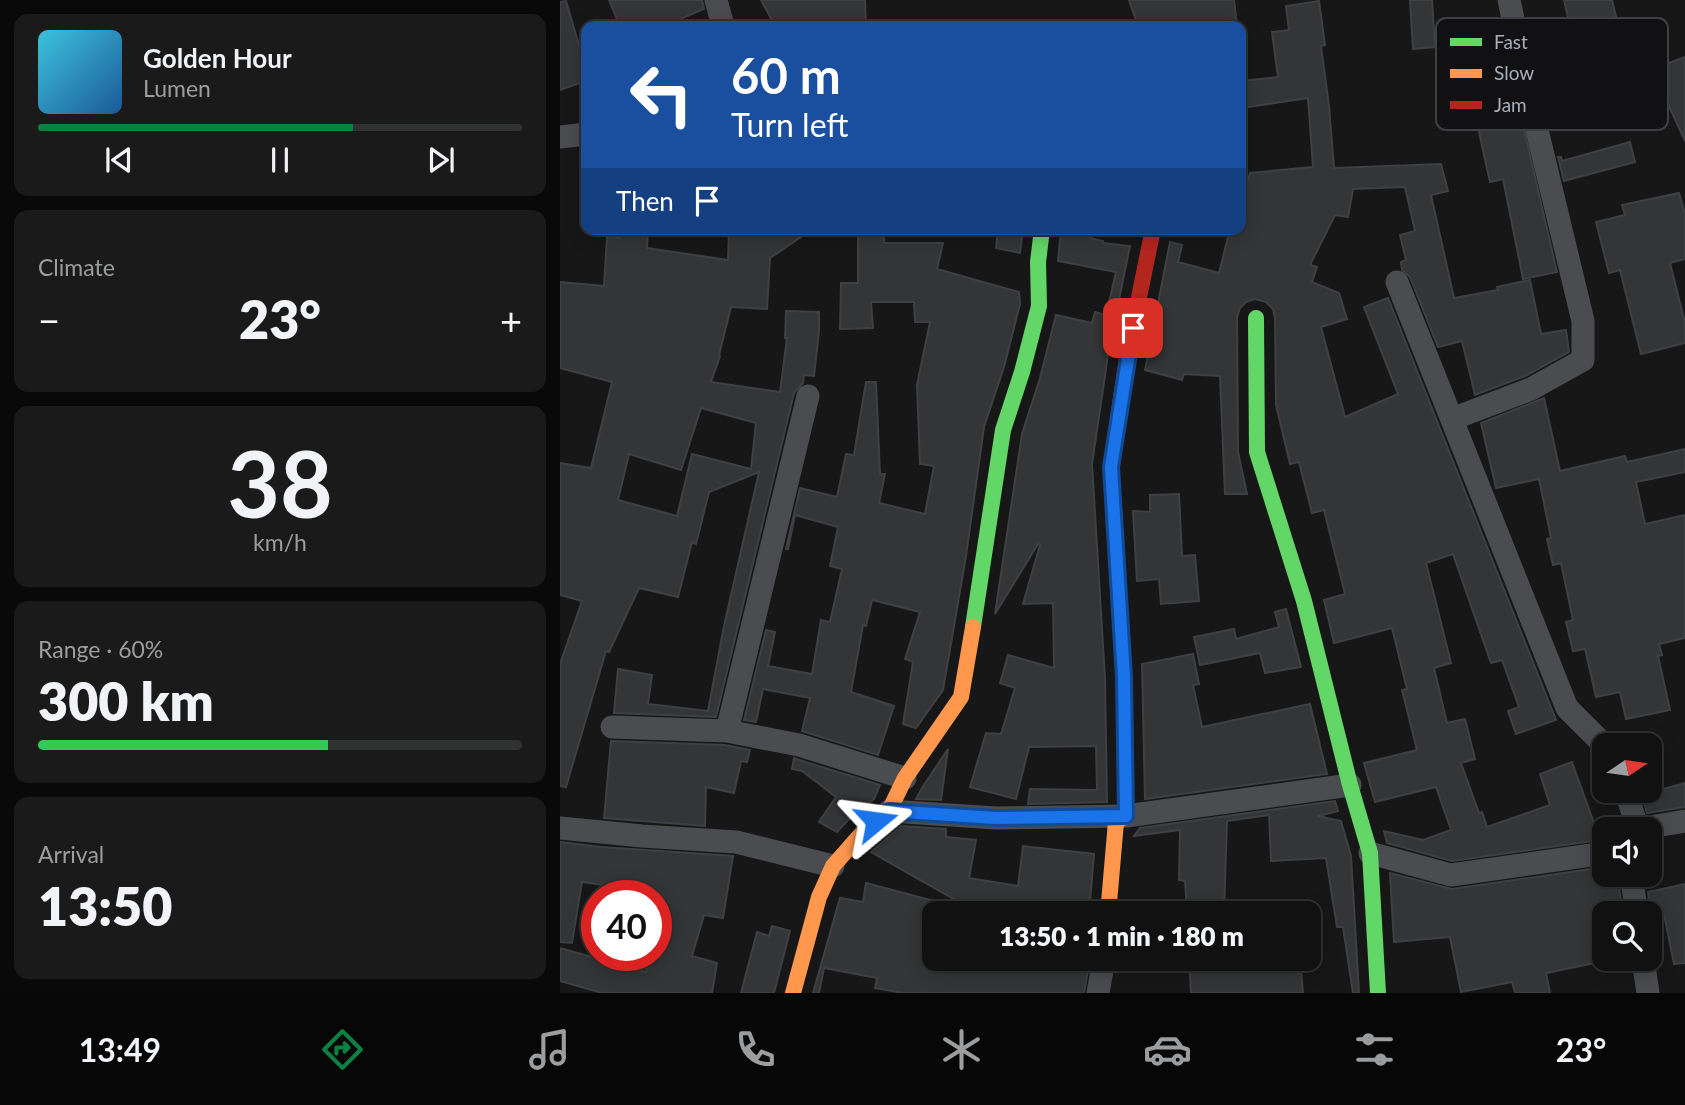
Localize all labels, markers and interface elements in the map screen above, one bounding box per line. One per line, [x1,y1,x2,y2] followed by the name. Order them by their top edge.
[1436,18,1668,130] legend
[1494,30,1528,53] text: Fast
[143,42,292,74] text: Golden Hour
[731,46,841,104] text: 60 m
[616,49,707,140] icon: left
[1494,61,1534,84] text: Slow
[143,74,211,102] text: Lumen
[1494,93,1527,116] text: Jam
[731,105,848,144] text: Turn left
[100,141,138,179] icon: previous
[261,141,299,179] icon: pause
[422,141,460,179] icon: next
[688,182,726,220] icon: arrive
[616,185,674,217] text: Then
[38,253,115,281] text: Climate
[239,288,321,350] text: 23°
[38,297,60,343] text: −
[500,297,522,343] text: +
[1103,298,1163,358] pin
[1114,309,1152,347] icon: arrive
[227,428,333,537] text: 38
[253,528,307,556] text: km/h
[38,635,163,663] text: Range · 60%
[38,670,214,732] text: 300 km
[1592,733,1662,803] north arrow
[1592,733,1662,971] map controls
[839,784,913,858] position arrow
[1592,817,1662,887] button: sound
[38,840,104,868] text: Arrival
[38,875,172,937] text: 13:50
[581,880,672,971] speed limit sign: 40
[1592,901,1662,971] button: search
[999,920,1244,952] text: 13:50 · 1 min · 180 m
[318,1025,367,1074] icon: directions
[525,1025,574,1074] icon: music
[731,1025,780,1074] icon: phone
[937,1025,986,1074] icon: climate
[1143,1025,1192,1074] icon: car
[1350,1025,1399,1074] icon: filters
[79,1030,161,1069] text: 13:49
[1556,1030,1606,1069] text: 23°

